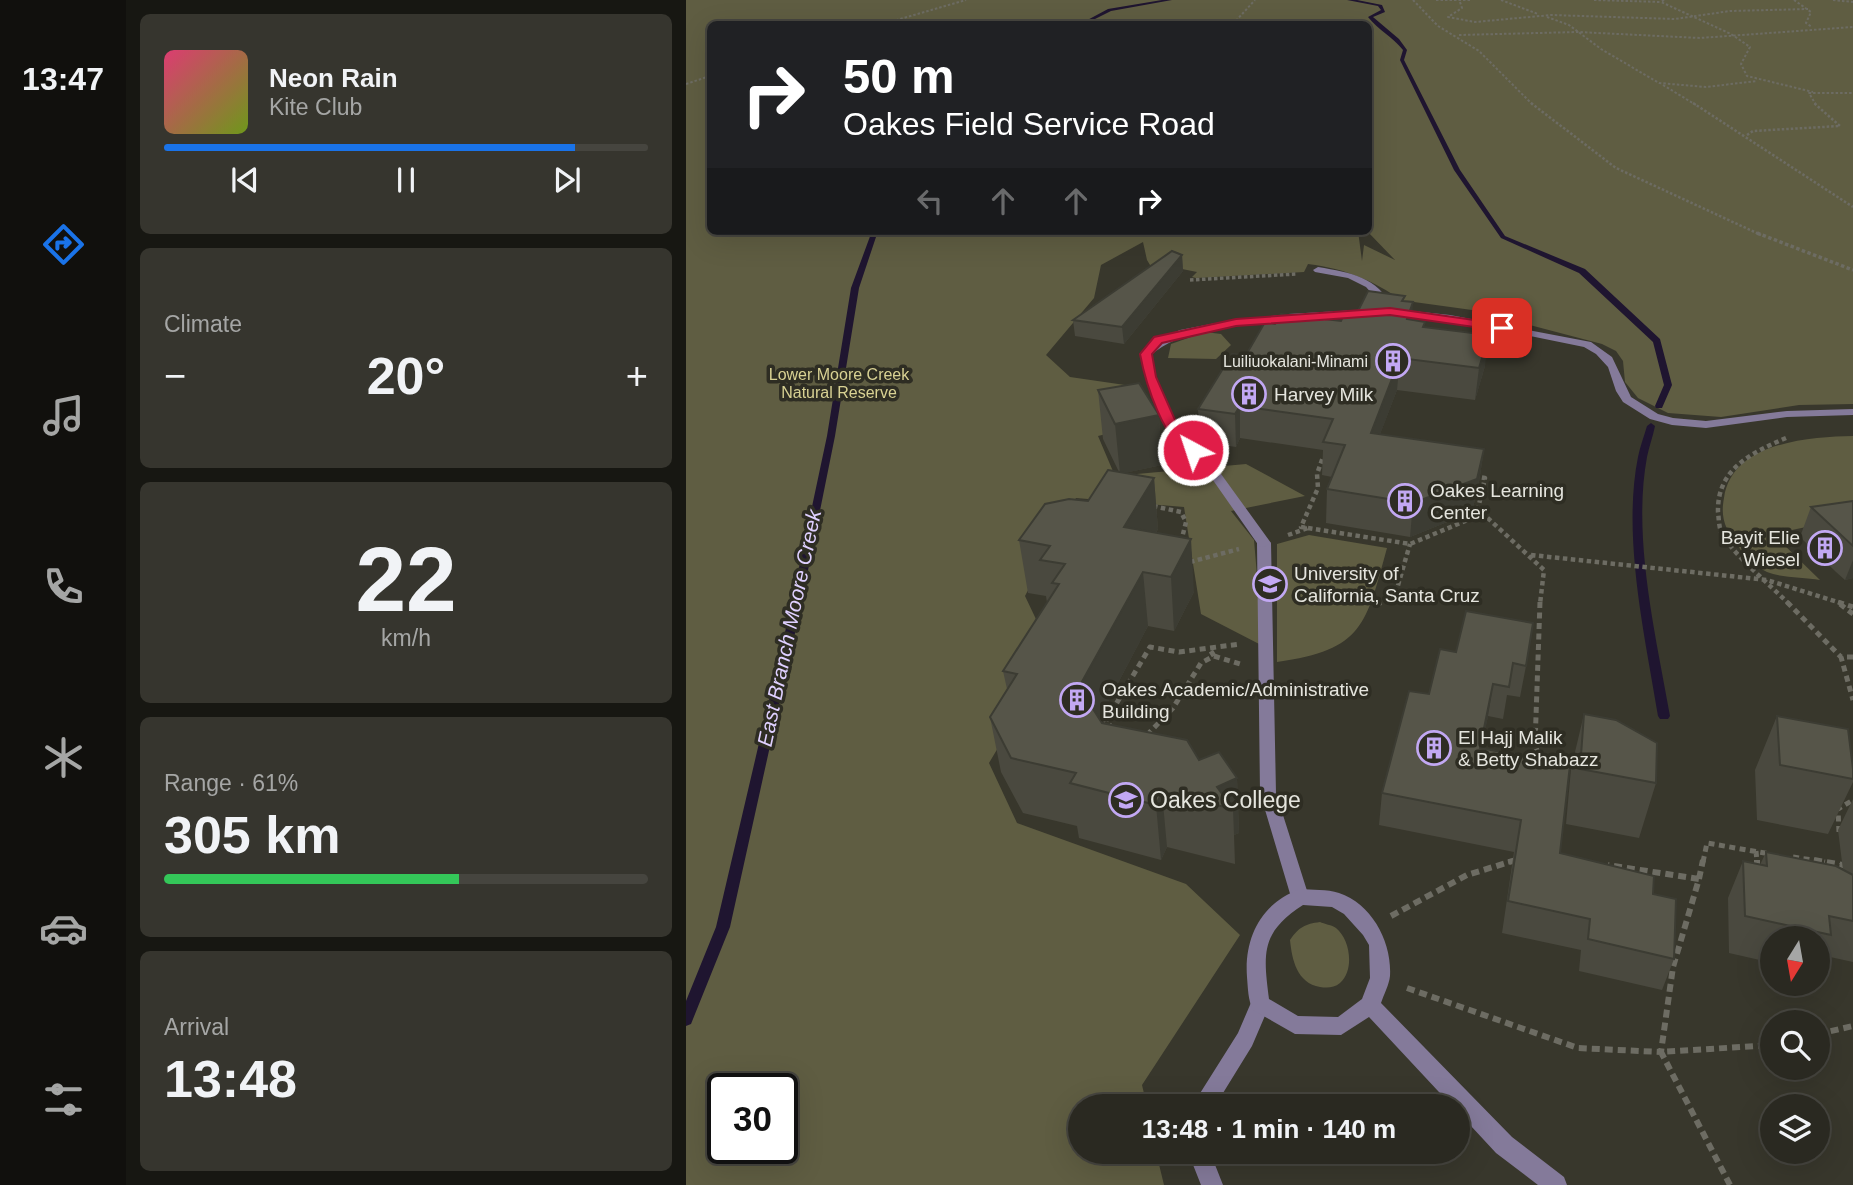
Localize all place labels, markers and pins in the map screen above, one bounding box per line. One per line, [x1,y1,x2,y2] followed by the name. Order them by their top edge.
[1472,298,1532,358] pin
[1374,342,1412,380] building icon: Luiliuokalani-Minami
[1223,353,1368,370] place label: Luiliuokalani-Minami
[1230,375,1268,413] building icon: Harvey Milk
[1274,384,1374,405] place label: Harvey Milk
[1430,480,1564,523] place label: Oakes Learning Center
[1386,482,1424,520] building icon: Oakes Learning Center
[1721,527,1800,570] place label: Bayit Elie Wiesel
[1806,529,1844,567] building icon: Bayit Elie Wiesel
[1294,563,1480,606] place label: University of California, Santa Cruz
[1251,565,1289,603] school or university icon: University of California, Santa Cruz
[1102,679,1369,722] place label: Oakes Academic/Administrative Building
[1058,681,1096,719] building icon: Oakes Academic/Administrative Building
[1458,727,1598,770] place label: El Hajj Malik & Betty Shabazz
[1415,729,1453,767] building icon: El Hajj Malik & Betty Shabazz
[1107,781,1145,819] school or university icon: Oakes College
[1150,787,1301,813] place label: Oakes College

